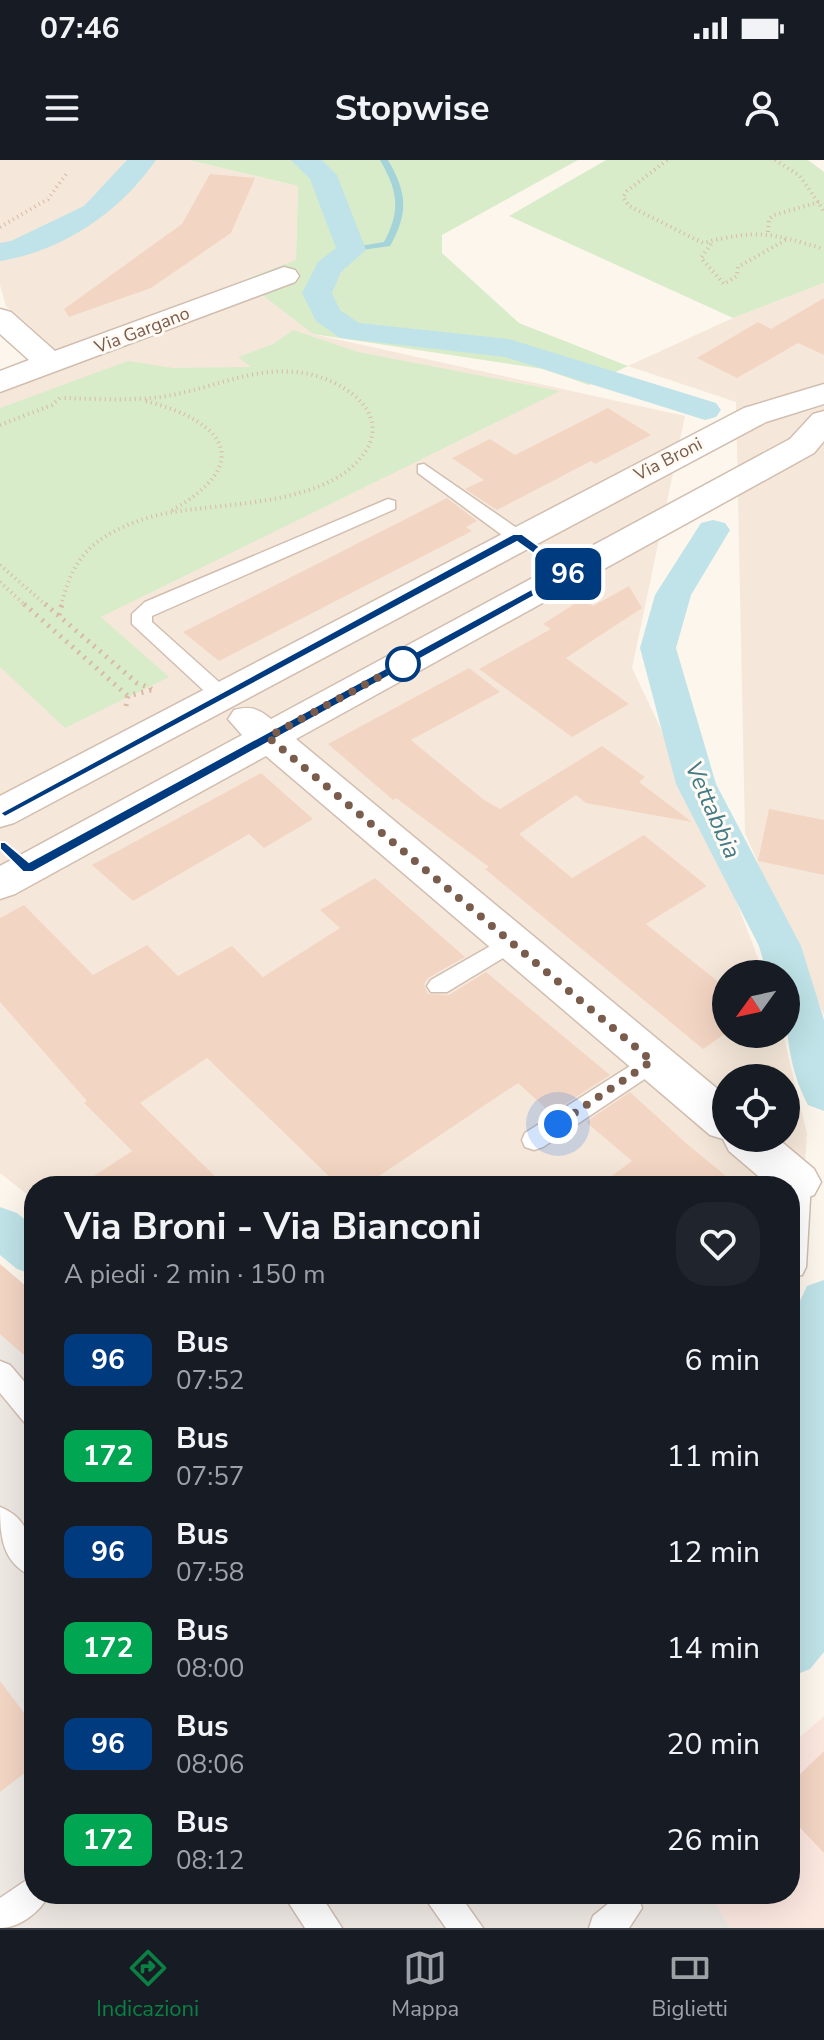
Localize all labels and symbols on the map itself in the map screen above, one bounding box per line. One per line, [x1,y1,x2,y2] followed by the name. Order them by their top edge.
[90,301,193,359] street label: Via Gargano
[629,432,706,487] street label: Via Broni
[532,548,604,600] line badge: 96
[386,647,420,681] unlabelled marker
[677,756,749,864] water label: Vettabbia
[712,960,800,1048] north arrow
[538,1104,578,1144] your location

